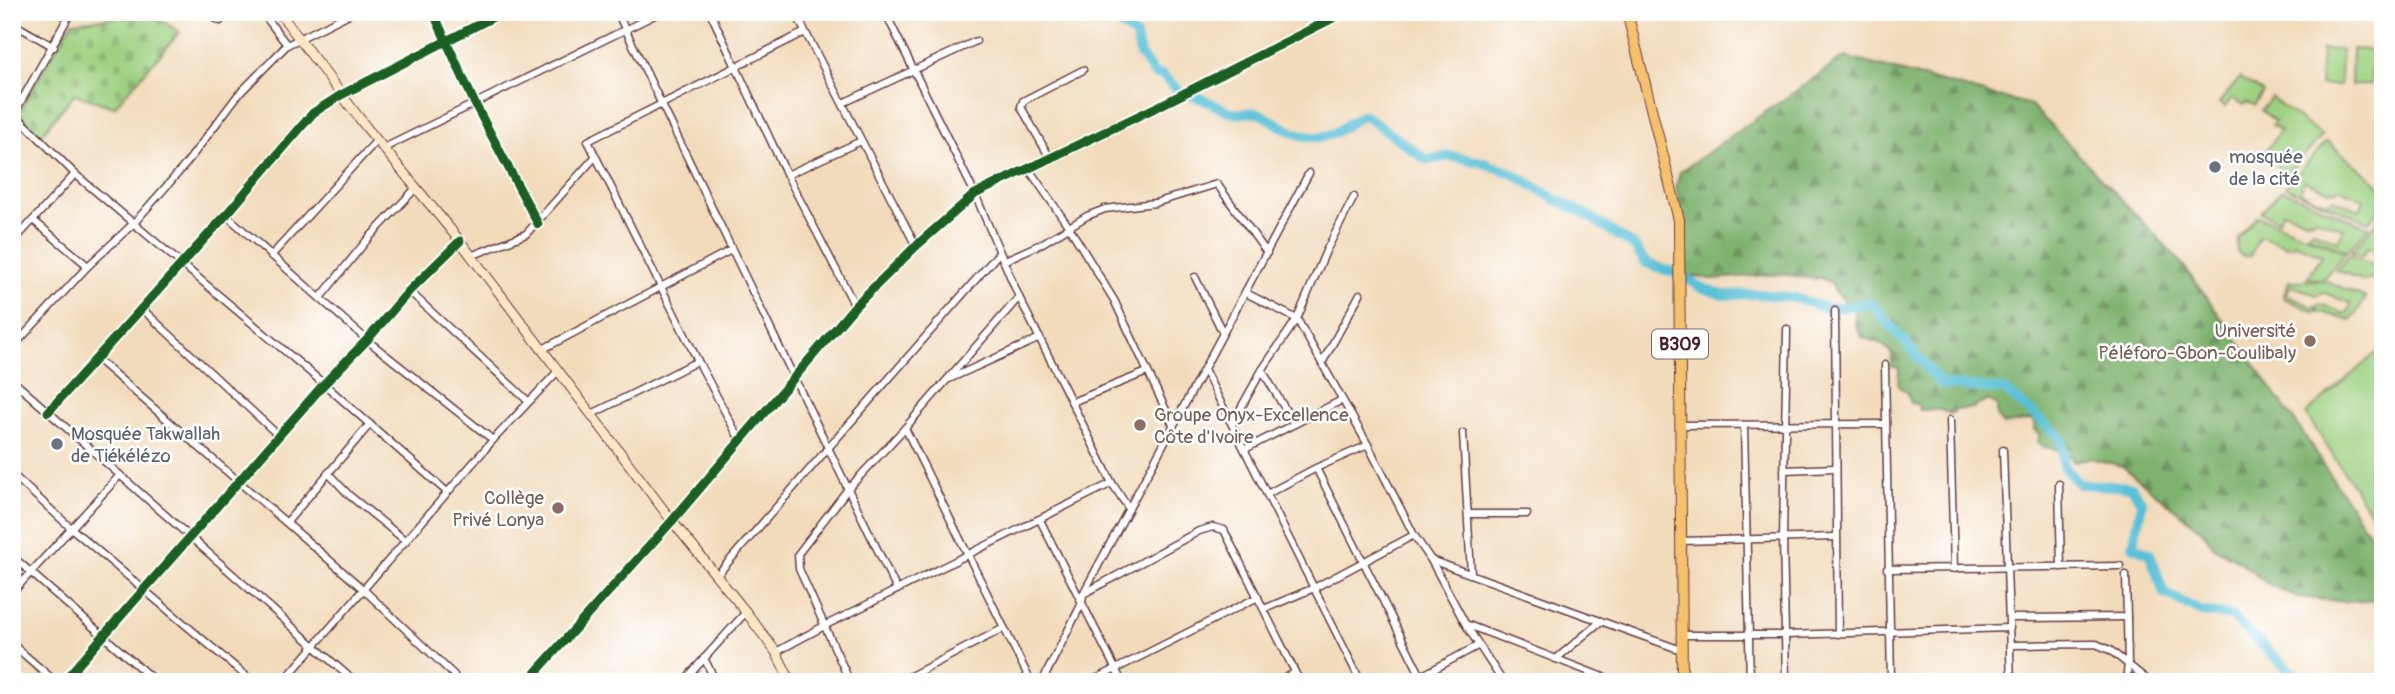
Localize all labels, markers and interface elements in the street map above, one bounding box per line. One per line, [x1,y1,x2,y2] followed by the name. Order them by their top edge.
[2229,145,2303,191] place label: mosquée de la cité
[2207,159,2223,175] marker: mosquée de la cité
[2098,319,2296,365] place label: Université Péléforo-Gbon-Coulibaly
[1652,330,1708,358] road number: B309
[2302,333,2318,349] marker: Université Péléforo-Gbon-Coulibaly
[1154,403,1349,449] place label: Groupe Onyx-Excellence Côte d'Ivoire
[1132,417,1148,433] marker: Groupe Onyx-Excellence Côte d'Ivoire
[71,422,220,468] place label: Mosquée Takwallah de Tiékélézo
[49,436,65,452] marker: Mosquée Takwallah de Tiékélézo
[452,486,545,532] place label: Collège Privé Lonya
[550,500,566,516] marker: Collège Privé Lonya

